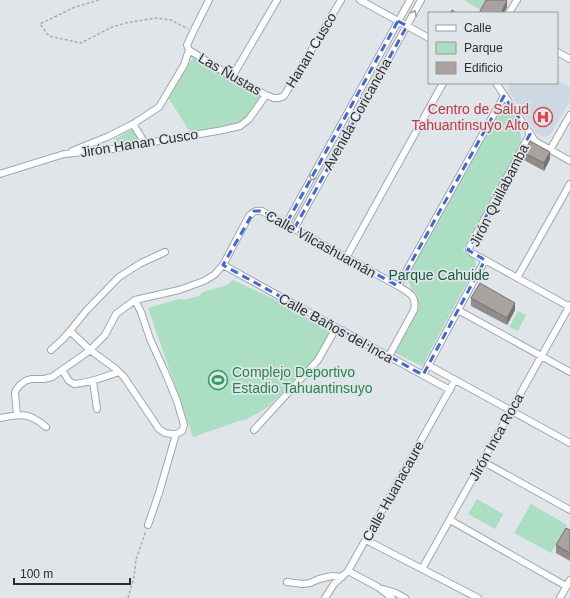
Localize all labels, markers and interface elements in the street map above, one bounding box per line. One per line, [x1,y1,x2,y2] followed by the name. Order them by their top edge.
[282,9,340,90] street label: Hanan Cusco
[409,10,416,17] one-way arrow
[428,12,558,84] legend
[464,21,492,35] text: Calle
[464,41,503,55] text: Parque
[196,50,264,98] street label: Las Ñustas
[320,55,394,173] street label: Avenida Coricancha
[464,61,503,75] text: Edificio
[411,101,529,133] place label: Centro de Salud Tahuantinsuyo Alto
[532,106,554,128] hospital icon: Centro de Salud Tahuantinsuyo Alto
[79,126,199,160] street label: Jirón Hanan Cusco
[466,141,532,249] street label: Jirón Quillabamba
[309,174,316,181] one-way arrow
[263,207,379,281] street label: Calle Vilcashuamán
[388,267,490,283] park label: Parque Cahuide
[276,290,396,366] street label: Calle Baños del Inca
[232,364,373,396] place label: Complejo Deportivo Estadio Tahuantinsuyo
[207,369,229,391] sports icon: Complejo Deportivo Estadio Tahuantinsuyo
[465,390,527,483] street label: Jirón Inca Roca
[359,438,427,544] street label: Calle Huanacaure
[14,560,130,586] scale bar
[20,567,53,581] text: 100 m

